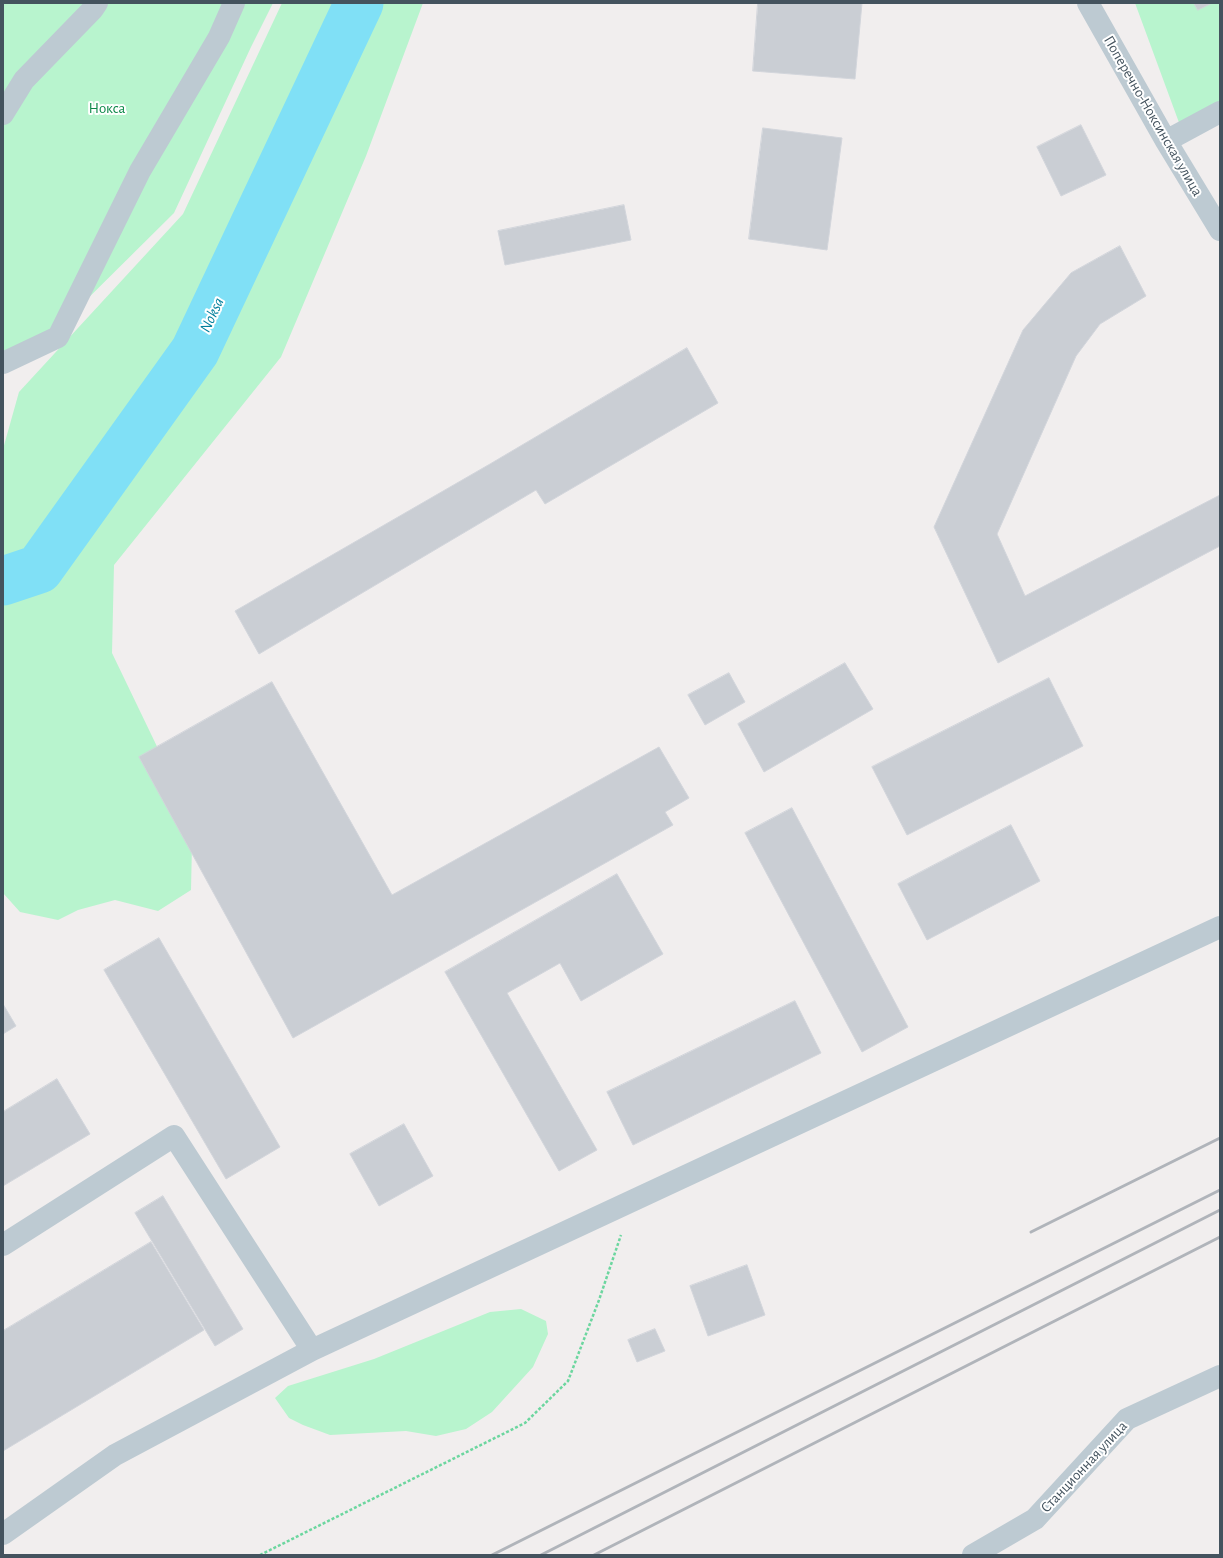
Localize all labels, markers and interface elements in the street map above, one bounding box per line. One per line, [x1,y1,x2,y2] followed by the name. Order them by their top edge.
[1100,33,1206,199] street label: Поперечно-Ноксинская улица
[89,99,125,117] park label: Нокса
[196,295,228,335] water label: Noksa
[1037,1417,1131,1517] street label: Станционная улица

